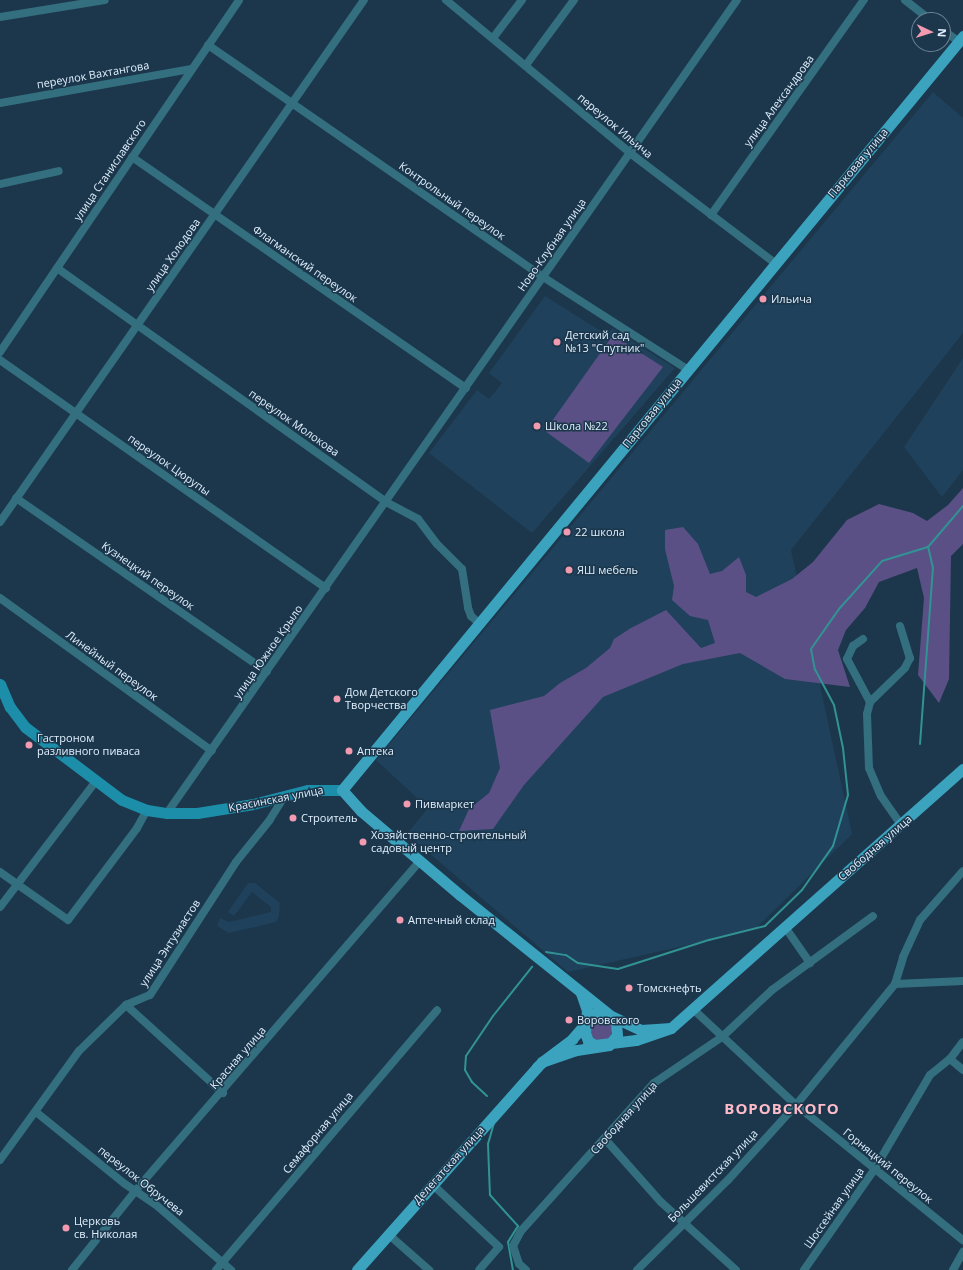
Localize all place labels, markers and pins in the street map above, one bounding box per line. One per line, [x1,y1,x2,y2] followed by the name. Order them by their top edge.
[771,292,812,306] place label: Ильича
[758,294,768,304] marker: Ильича
[565,329,644,355] place label: Детский сад №13 "Спутник"
[552,337,562,347] marker: Детский сад №13 "Спутник"
[545,419,608,433] place label: Школа №22
[532,421,542,431] marker: Школа №22
[575,525,625,539] place label: 22 школа
[562,527,572,537] marker: 22 школа
[577,563,638,577] place label: ЯШ мебель
[564,565,574,575] marker: ЯШ мебель
[345,686,418,712] place label: Дом Детского Творчества
[332,694,342,704] marker: Дом Детского Творчества
[37,732,140,758] place label: Гастроном разливного пиваса
[24,740,34,750] marker: Гастроном разливного пиваса
[357,744,394,758] place label: Аптека
[344,746,354,756] marker: Аптека
[415,797,474,811] place label: Пивмаркет
[402,799,412,809] marker: Пивмаркет
[301,811,358,825] place label: Строитель
[288,813,298,823] marker: Строитель
[371,829,527,855] place label: Хозяйственно-строительный садовый центр
[358,837,368,847] marker: Хозяйственно-строительный садовый центр
[408,913,495,927] place label: Аптечный склад
[395,915,405,925] marker: Аптечный склад
[637,981,701,995] place label: Томскнефть
[624,983,634,993] marker: Томскнефть
[577,1013,639,1027] place label: Воровского
[564,1015,574,1025] marker: Воровского
[74,1215,137,1241] place label: Церковь св. Николая
[61,1223,71,1233] marker: Церковь св. Николая

